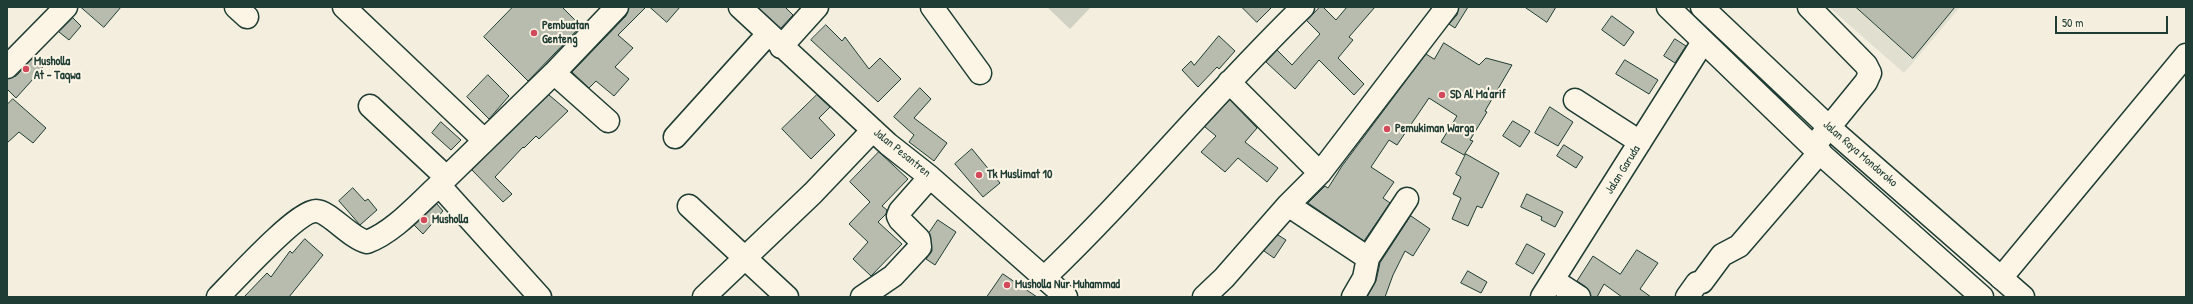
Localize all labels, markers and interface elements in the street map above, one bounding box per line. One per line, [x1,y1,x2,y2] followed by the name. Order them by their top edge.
[2057,8,2170,34] scale bar
[2062,14,2083,31] text: 50 m
[542,19,589,47] place label: Pembuatan Genteng
[529,28,539,38] marker: Pembuatan Genteng
[34,55,80,83] place label: Musholla At - Taqwa
[21,64,31,74] marker: Musholla At - Taqwa
[1450,88,1506,102] place label: SD Al Ma'arif
[1437,90,1447,100] marker: SD Al Ma'arif
[1820,118,1900,190] street label: Jalan Raya Mondoroko
[1395,122,1474,136] place label: Pemukiman Warga
[1382,124,1392,134] marker: Pemukiman Warga
[870,126,934,180] street label: Jalan Pesantren
[1602,143,1644,197] street label: Jalan Garuda
[987,168,1052,182] place label: Tk Muslimat 10
[974,170,984,180] marker: Tk Muslimat 10
[432,213,468,227] place label: Musholla
[419,215,429,225] marker: Musholla
[1015,278,1120,292] place label: Musholla Nur Muhammad
[1002,280,1012,290] marker: Musholla Nur Muhammad

